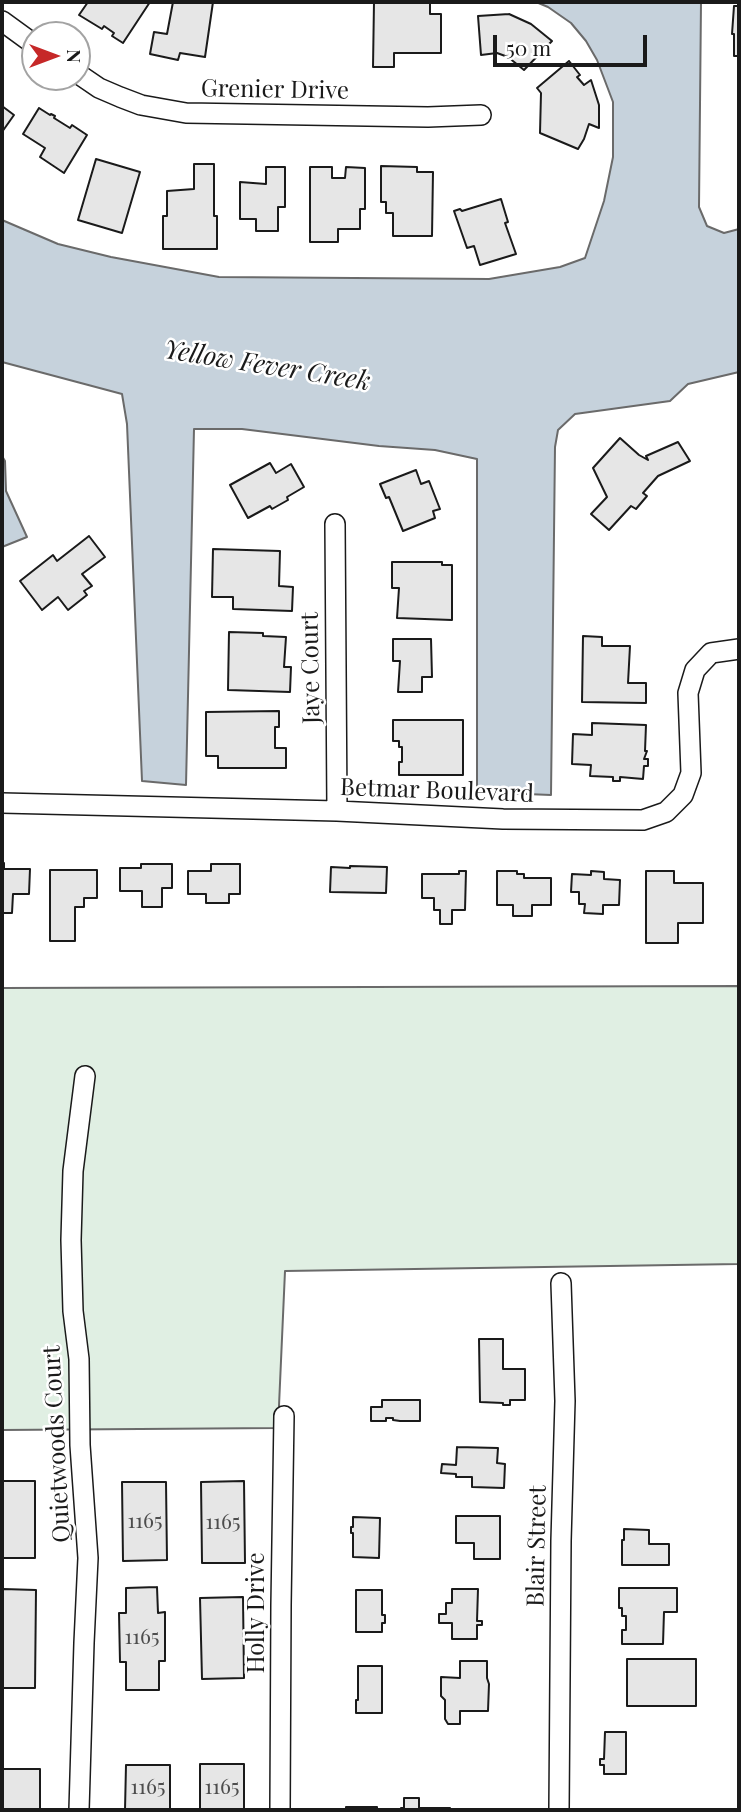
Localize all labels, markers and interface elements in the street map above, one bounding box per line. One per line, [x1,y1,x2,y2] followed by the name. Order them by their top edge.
[21,21,91,91] north arrow
[496,21,650,65] scale bar
[506,33,551,61] text: 50 m
[62,49,88,63] text: N
[201,74,349,106] street label: Grenier Drive
[162,334,372,398] water label: Yellow Fever Creek
[296,612,326,724] street label: Jaye Court
[340,773,534,809] street label: Betmar Boulevard
[37,1345,77,1543] street label: Quietwoods Court
[522,1485,552,1607] street label: Blair Street
[127,1508,163,1534] house number: 1165
[205,1509,241,1535] house number: 1165
[243,1552,271,1674] street label: Holly Drive
[124,1624,160,1650] house number: 1165
[130,1774,166,1800] house number: 1165
[204,1774,240,1800] house number: 1165

